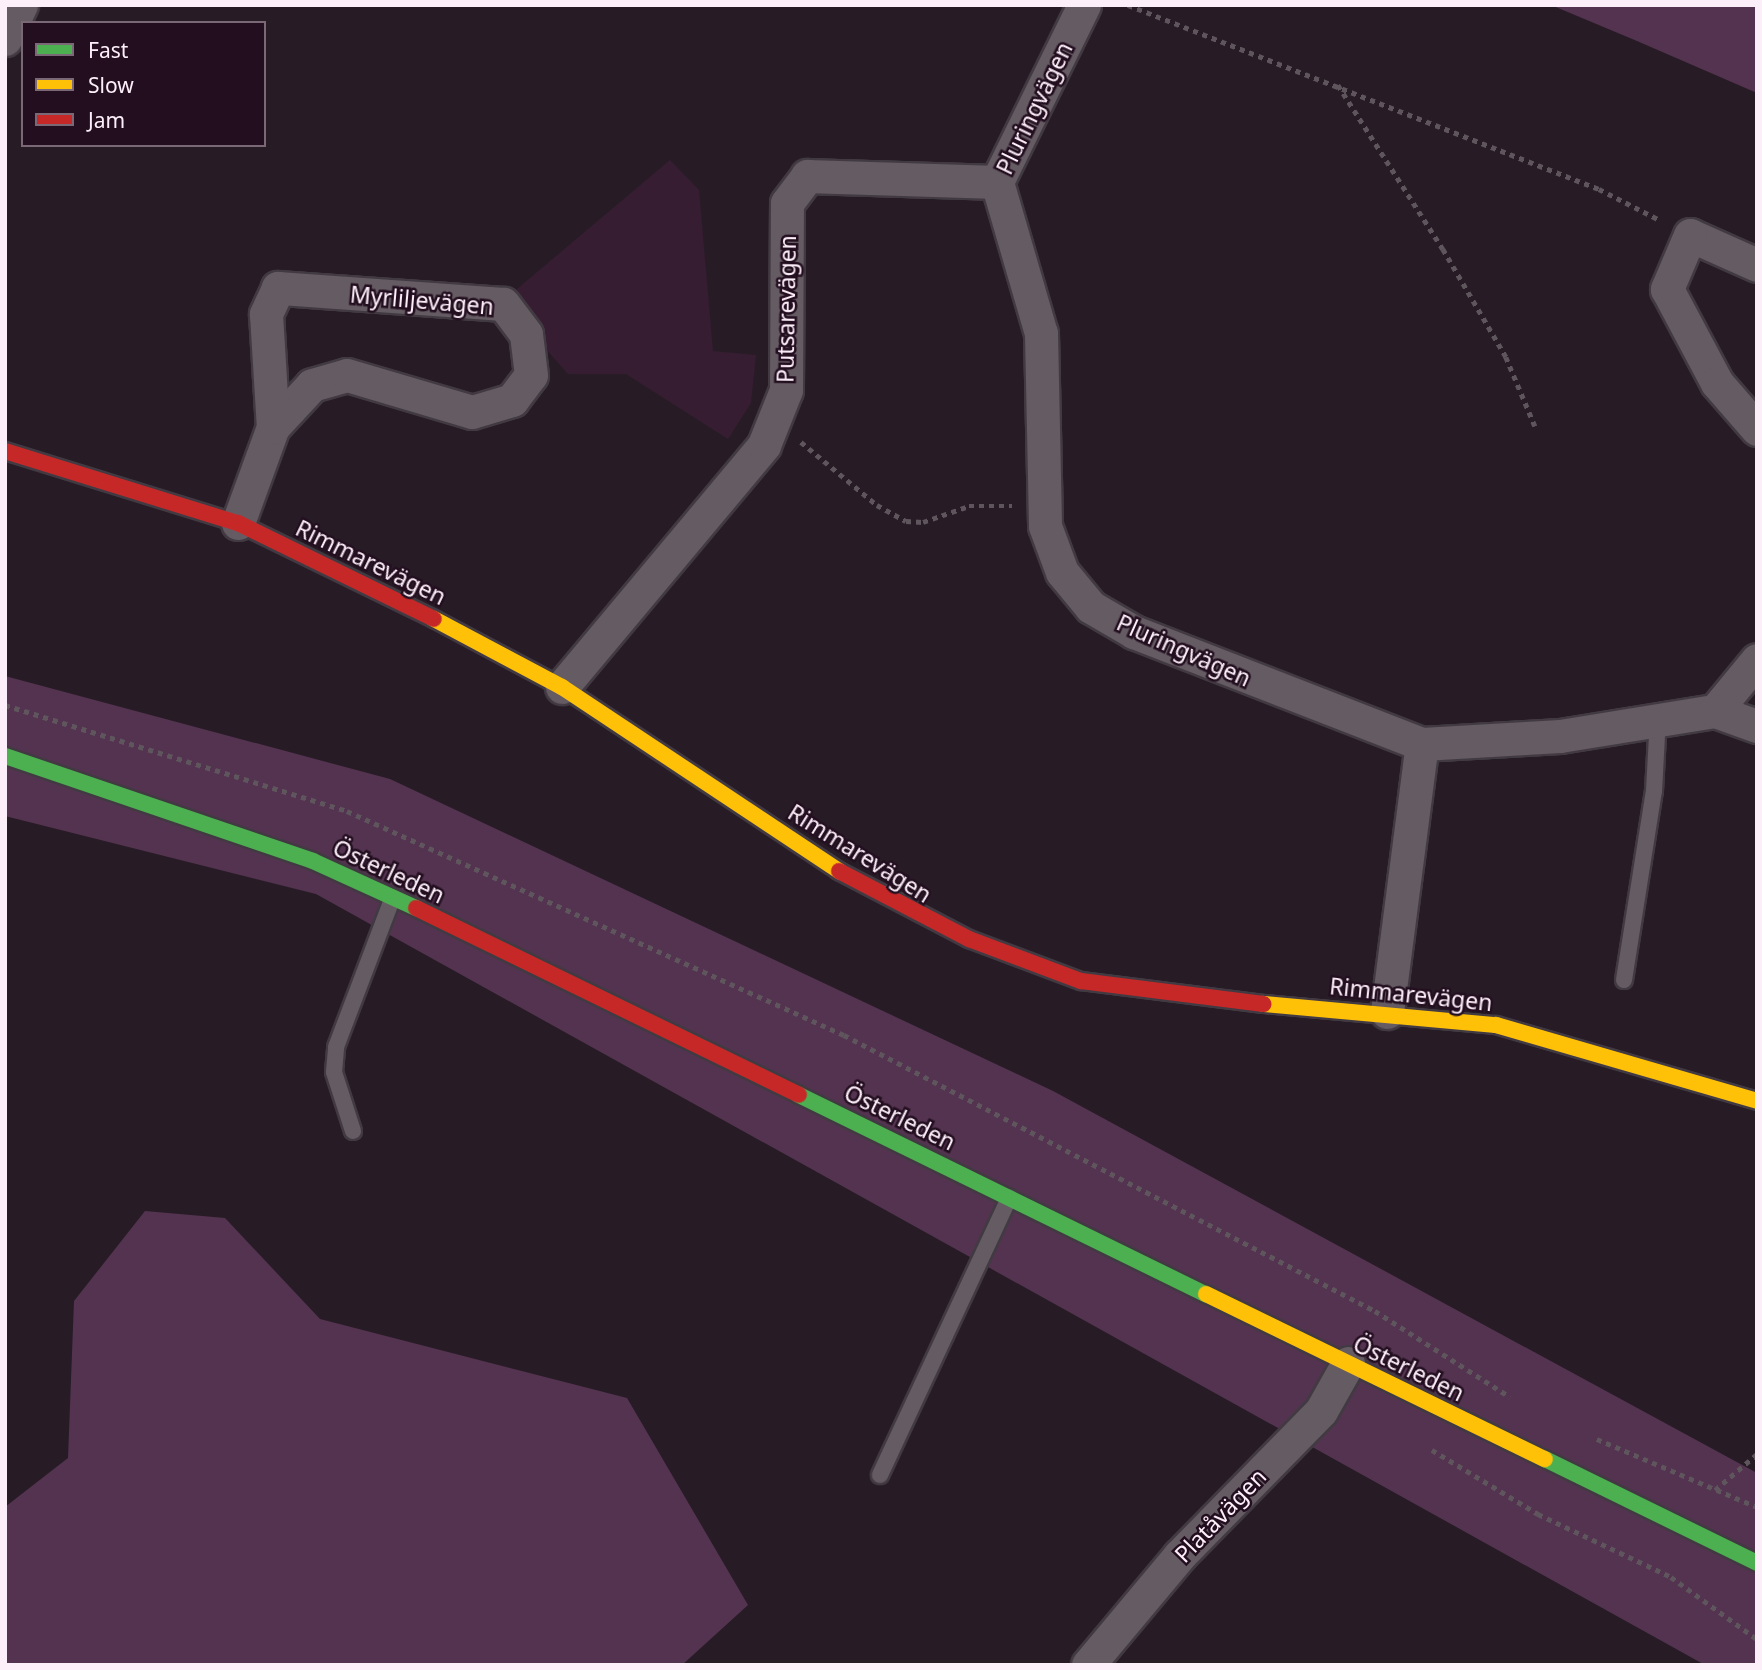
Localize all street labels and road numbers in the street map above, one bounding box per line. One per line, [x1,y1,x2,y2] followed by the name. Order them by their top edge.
[990,37,1078,179] street label: Pluringvägen
[771,235,801,383] street label: Putsarevägen
[349,280,495,320] street label: Myrliljevägen
[291,514,451,610] street label: Rimmarevägen
[1113,608,1255,692] street label: Pluringvägen
[783,798,937,908] street label: Rimmarevägen
[329,833,449,909] street label: Österleden
[1328,972,1494,1016] street label: Rimmarevägen
[840,1078,960,1156] street label: Österleden
[1349,1329,1469,1407] street label: Österleden
[1168,1462,1272,1568] street label: Platåvägen

